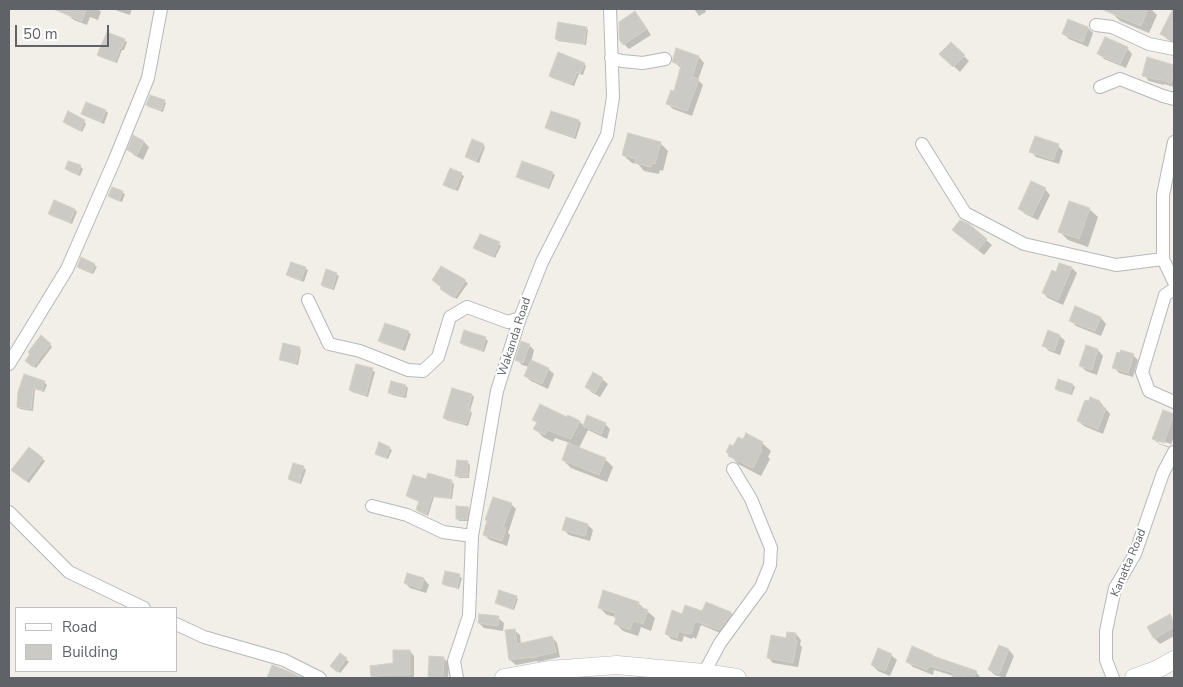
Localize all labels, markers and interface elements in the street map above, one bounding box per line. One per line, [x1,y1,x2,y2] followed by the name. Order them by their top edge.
[18,15,111,47] scale bar
[23,24,58,44] text: 50 m
[495,296,535,378] street label: Wakanda Road
[1108,527,1150,599] street label: Kanatta Road
[15,607,178,672] legend
[62,617,97,637] text: Road
[62,642,118,662] text: Building

